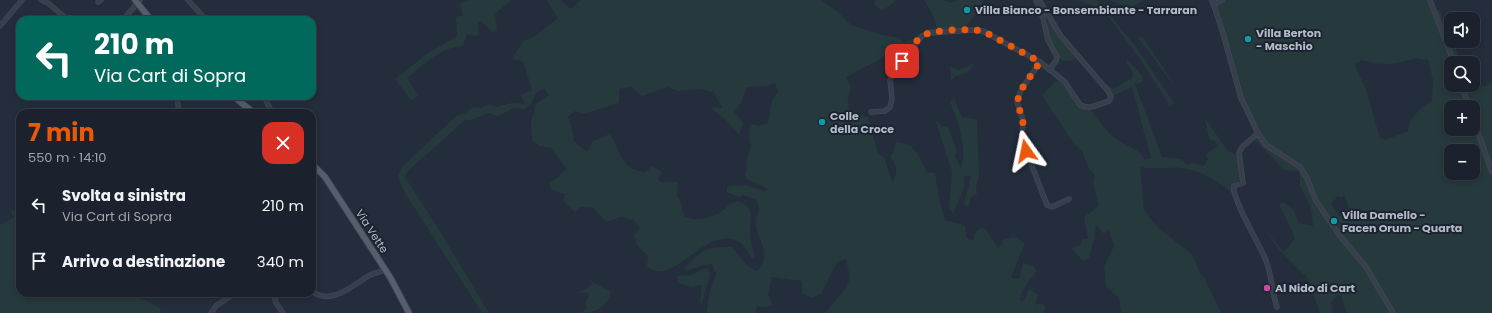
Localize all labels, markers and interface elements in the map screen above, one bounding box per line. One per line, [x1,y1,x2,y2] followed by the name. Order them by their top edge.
[975,2,1197,18] place label: Villa Bianco - Bonsembiante - Tarraran
[962,5,972,15] marker: Villa Bianco - Bonsembiante - Tarraran
[1444,12,1480,180] map controls
[1444,12,1480,48] button: sound
[94,25,174,64] text: 210 m
[1256,25,1321,54] place label: Villa Berton - Maschio
[28,32,80,84] icon: left
[1243,34,1253,44] marker: Villa Berton - Maschio
[885,44,919,78] pin
[891,50,913,72] icon: arrive
[1444,56,1480,92] button: search
[94,63,246,88] text: Via Cart di Sopra
[1444,100,1480,136] button: +
[830,108,894,137] place label: Colle della Croce
[28,116,95,149] text: 7 min
[817,117,827,127] marker: Colle della Croce
[262,122,304,164] button: close
[1005,130,1047,172] position arrow
[1444,144,1480,180] button: −
[28,148,106,167] text: 550 m · 14:10
[62,185,186,206] text: Svolta a sinistra
[28,194,50,216] icon: left
[262,195,304,216] text: 210 m
[352,206,392,256] street label: Via Vette
[62,207,172,226] text: Via Cart di Sopra
[1342,207,1462,236] place label: Villa Damello - Facen Orum - Quarta
[1329,216,1339,226] marker: Villa Damello - Facen Orum - Quarta
[28,250,50,272] icon: arrive
[62,251,225,272] text: Arrivo a destinazione
[257,251,304,272] text: 340 m
[1275,280,1356,296] place label: Al Nido di Cart
[1262,283,1272,293] marker: Al Nido di Cart

